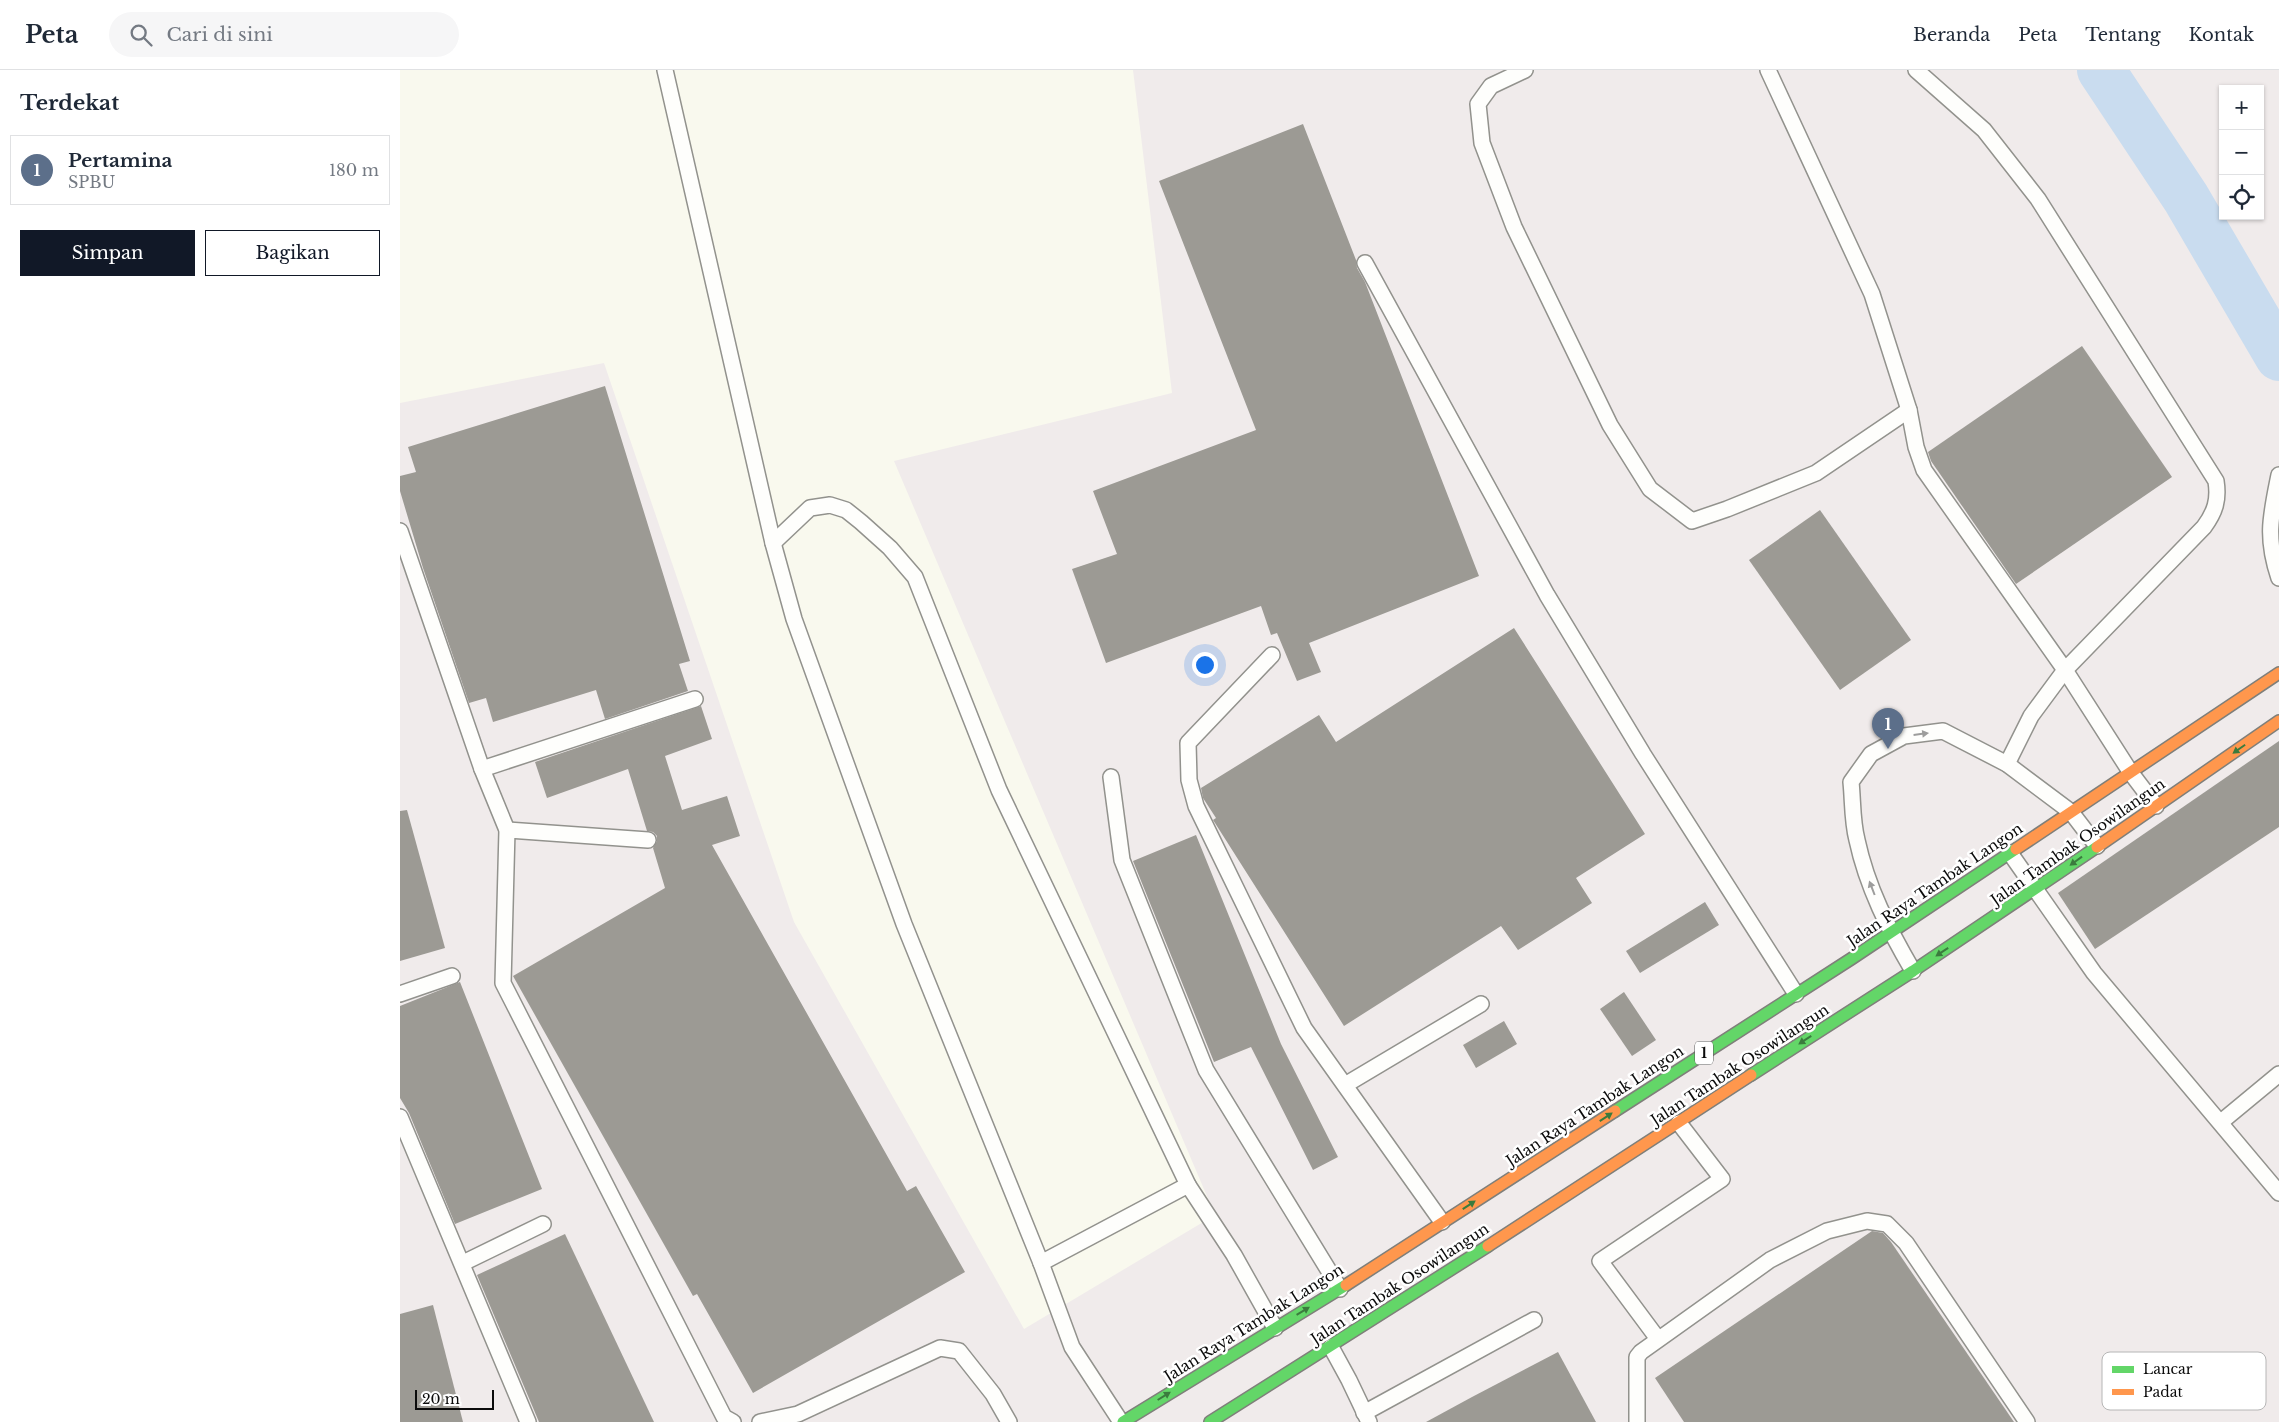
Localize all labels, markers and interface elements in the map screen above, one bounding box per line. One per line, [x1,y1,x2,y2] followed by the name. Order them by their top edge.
[109,12,459,57] search box
[25,20,79,49] text: Peta
[127,21,155,49] icon: search
[167,23,273,46] text: Cari di sini
[1913,24,1990,46] text: Beranda
[2018,24,2057,46] text: Peta
[2085,24,2160,46] text: Tentang
[2188,24,2254,46] text: Kontak
[2219,85,2264,220] map controls
[2219,85,2264,130] button: +
[20,90,119,116] text: Terdekat
[2219,130,2264,175] button: −
[68,149,172,172] text: Pertamina
[34,160,40,180] text: 1
[329,160,379,180] text: 180 m
[68,172,115,192] text: SPBU
[2219,175,2264,220] button: locate
[20,230,195,276] button: Simpan
[205,230,380,276] button: Bagikan
[1192,652,1218,678] your location
[1872,708,1904,749] pin: 1
[1913,730,1929,738] one-way arrow
[2232,744,2246,754] one-way arrow
[1985,774,2169,910] street label: Jalan Tambak Osowilangun
[1842,819,2026,952] street label: Jalan Raya Tambak Langon
[2069,856,2083,866] one-way arrow
[1868,880,1875,895] one-way arrow
[1935,947,1949,957] one-way arrow
[1645,1000,1832,1130] street label: Jalan Tambak Osowilangun
[1798,1035,1812,1045] one-way arrow
[1501,1041,1687,1171] street label: Jalan Raya Tambak Langon
[1695,1041,1713,1064] road number: 1
[1599,1112,1612,1121] one-way arrow
[1463,1200,1476,1210] one-way arrow
[1305,1219,1492,1349] street label: Jalan Tambak Osowilangun
[1159,1259,1347,1387] street label: Jalan Raya Tambak Langon
[1296,1307,1309,1316] one-way arrow
[2102,1352,2266,1410] legend
[2143,1360,2193,1378] text: Lancar
[2143,1383,2183,1401] text: Padat
[415,1387,494,1410] scale bar
[422,1390,460,1408] text: 20 m
[1158,1392,1171,1401] one-way arrow

